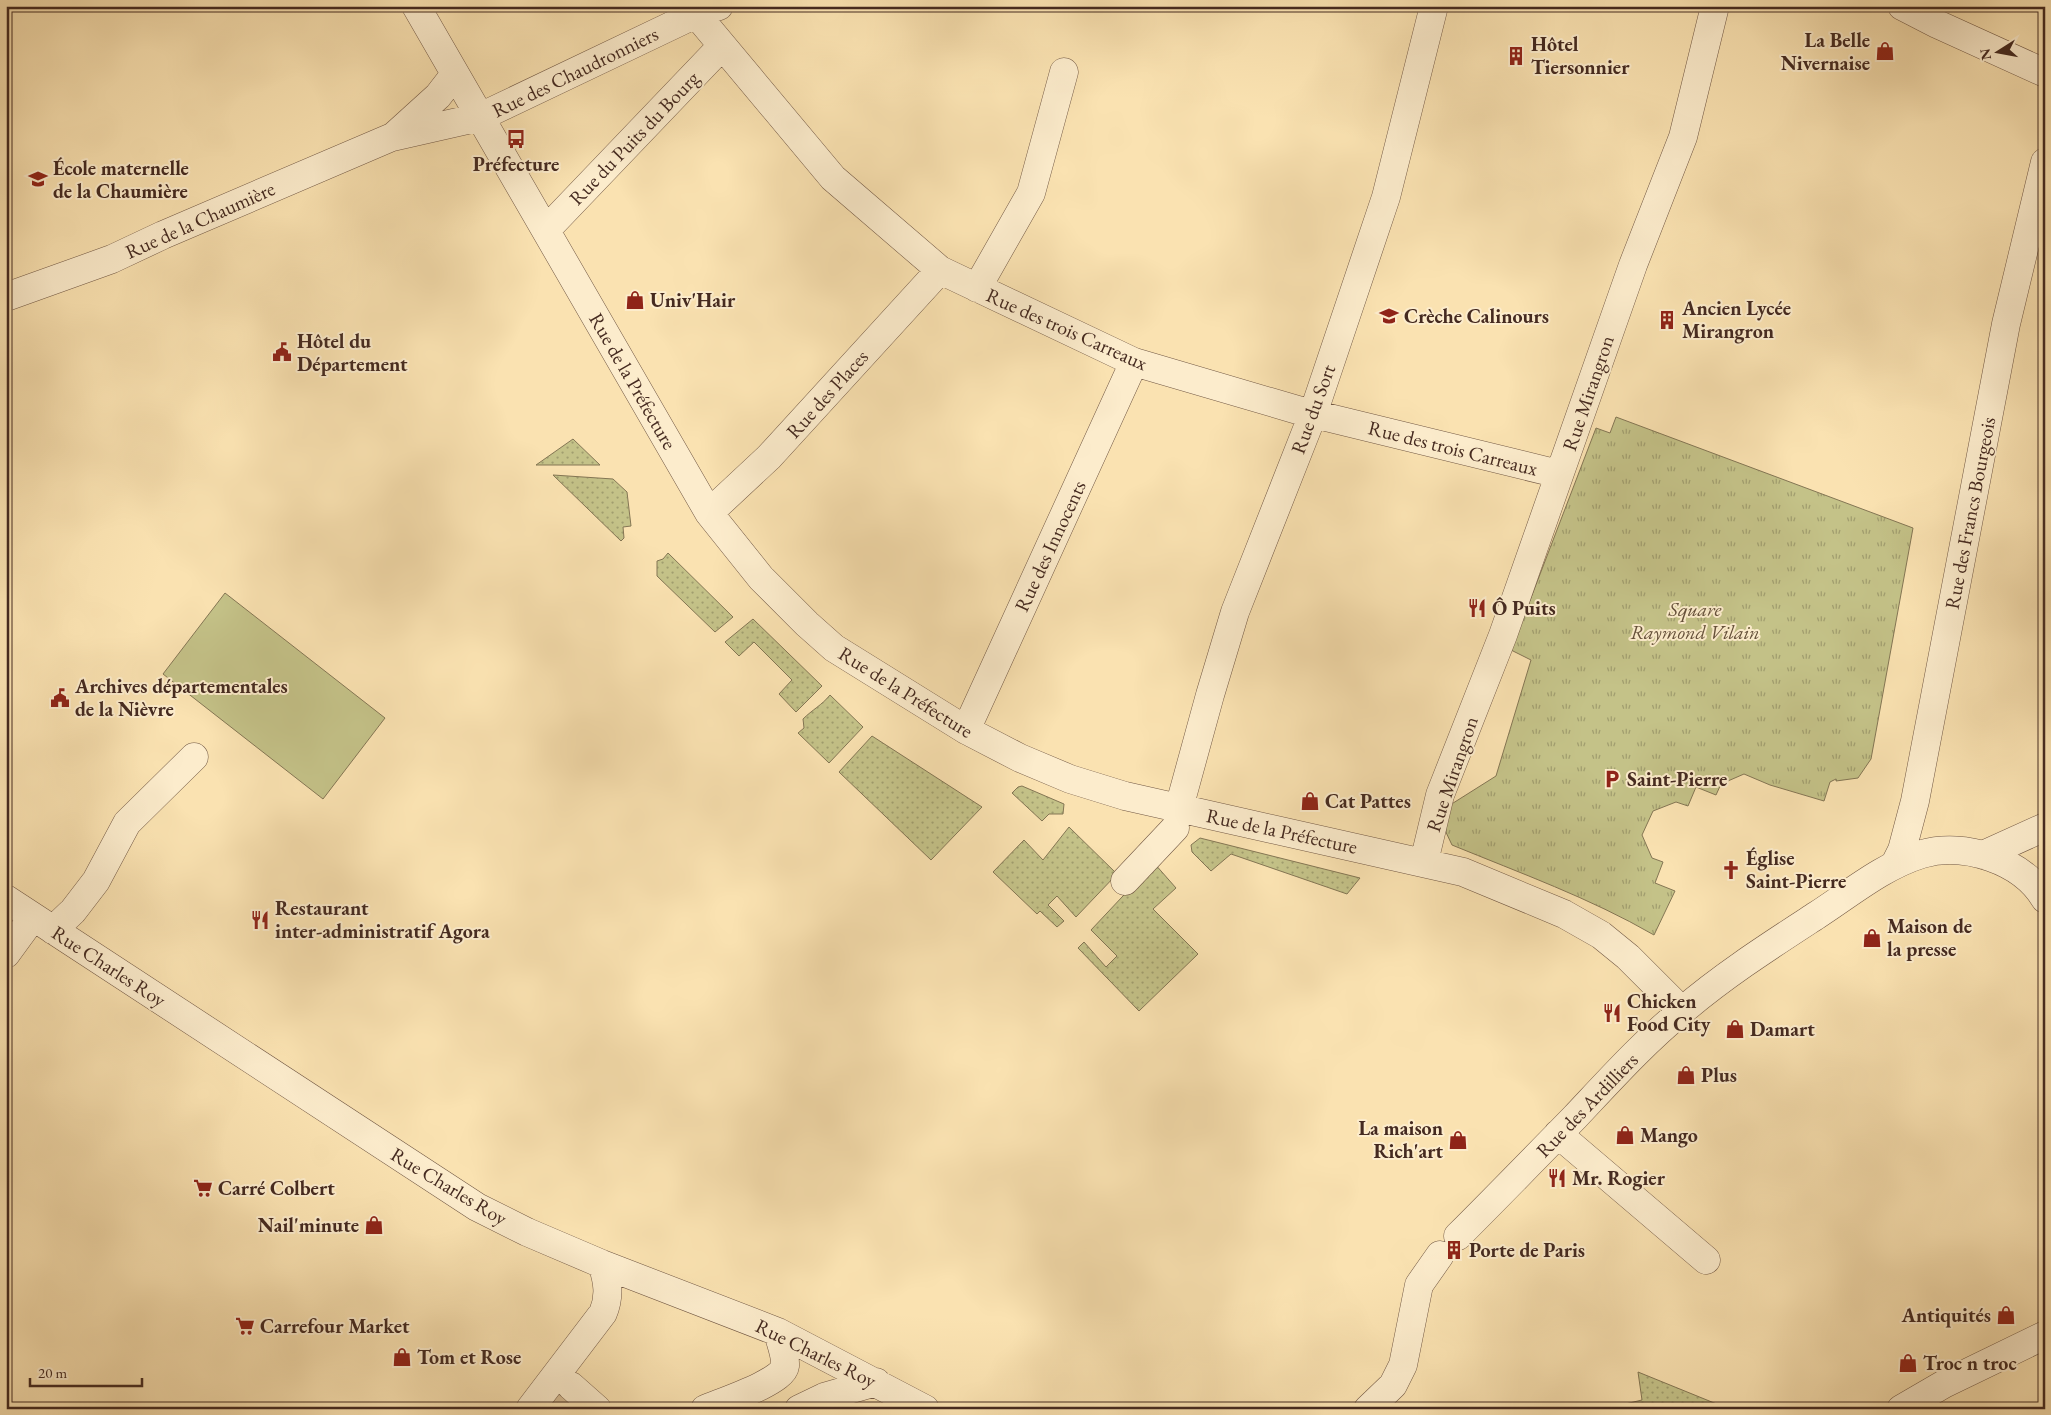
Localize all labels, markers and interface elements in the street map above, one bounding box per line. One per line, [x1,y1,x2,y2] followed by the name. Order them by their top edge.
[488,20,662,124] street label: Rue des Chaudronniers
[1781,27,1870,76] place label: La Belle Nivernaise
[1974,28,2024,78] north arrow
[1531,31,1630,80] place label: Hôtel Tiersonnier
[1874,40,1896,62] shop icon: La Belle Nivernaise
[1505,45,1527,67] building icon: Hôtel Tiersonnier
[1975,47,1995,62] text: N
[563,65,705,211] street label: Rue du Puits du Bourg
[505,128,527,150] bus stop icon: Préfecture
[473,151,559,177] place label: Préfecture
[53,155,189,204] place label: École maternelle de la Chaumière
[27,168,49,190] school or university icon: École maternelle de la Chaumière
[121,175,279,265] street label: Rue de la Chaumière
[982,282,1152,376] street label: Rue des trois Carreaux
[650,287,736,313] place label: Univ'Hair
[624,289,646,311] shop icon: Univ'Hair
[1681,295,1791,344] place label: Ancien Lycée Mirangron
[1404,303,1549,329] place label: Crèche Calinours
[1378,305,1400,327] school or university icon: Crèche Calinours
[583,308,683,454] street label: Rue de la Préfecture
[1656,309,1678,331] building icon: Ancien Lycée Mirangron
[297,328,408,377] place label: Hôtel du Département
[1556,331,1620,454] street label: Rue Mirangron
[271,341,293,363] public building icon: Hôtel du Département
[780,344,874,444] street label: Rue des Places
[1285,360,1341,457] street label: Rue du Sort
[1366,414,1541,482] street label: Rue des trois Carreaux
[1939,415,2001,611] street label: Rue des Francs Bourgeois
[1008,476,1092,616] street label: Rue des Innocents
[1492,595,1556,621] place label: Ô Puits
[1630,596,1760,645] park label: Square Raymond Vilain
[1466,597,1488,619] restaurant icon: Ô Puits
[834,640,978,744] street label: Rue de la Préfecture
[74,673,288,722] place label: Archives départementales de la Nièvre
[49,687,71,709] public building icon: Archives départementales de la Nièvre
[1420,712,1484,835] street label: Rue Mirangron
[1627,766,1727,792] place label: Saint-Pierre
[1601,768,1623,790] parking icon: Saint-Pierre
[1325,788,1411,814] place label: Cat Pattes
[1299,790,1321,812] shop icon: Cat Pattes
[1204,802,1360,860] street label: Rue de la Préfecture
[1746,845,1846,894] place label: Église Saint-Pierre
[1720,859,1742,881] church icon: Église Saint-Pierre
[275,895,490,944] place label: Restaurant inter-administratif Agora
[249,909,271,931] restaurant icon: Restaurant inter-administratif Agora
[1887,913,1972,962] place label: Maison de la presse
[47,919,171,1013] street label: Rue Charles Roy
[1861,927,1883,949] shop icon: Maison de la presse
[1627,988,1711,1037] place label: Chicken Food City
[1601,1002,1623,1024] restaurant icon: Chicken Food City
[1750,1016,1815,1042] place label: Damart
[1724,1018,1746,1040] shop icon: Damart
[1530,1047,1644,1163] street label: Rue des Ardilliers
[1701,1062,1737,1088] place label: Plus
[1675,1064,1697,1086] shop icon: Plus
[1358,1115,1443,1164] place label: La maison Rich'art
[1640,1122,1698,1148] place label: Mango
[1614,1124,1636,1146] shop icon: Mango
[1447,1129,1469,1151] shop icon: La maison Rich'art
[386,1141,512,1231] street label: Rue Charles Roy
[1572,1165,1666,1191] place label: Mr. Rogier
[1546,1167,1568,1189] restaurant icon: Mr. Rogier
[218,1175,335,1201] place label: Carré Colbert
[192,1177,214,1199] supermarket icon: Carré Colbert
[258,1212,359,1238] place label: Nail'minute
[363,1214,385,1236] shop icon: Nail'minute
[1469,1237,1585,1263] place label: Porte de Paris
[1443,1239,1465,1261] building icon: Porte de Paris
[1901,1302,1991,1328] place label: Antiquités
[1995,1304,2017,1326] shop icon: Antiquités
[260,1313,410,1339] place label: Carrefour Market
[751,1313,881,1394] street label: Rue Charles Roy
[234,1315,256,1337] supermarket icon: Carrefour Market
[417,1344,521,1370] place label: Tom et Rose
[391,1346,413,1368] shop icon: Tom et Rose
[1923,1350,2017,1376] place label: Troc n troc
[1897,1352,1919,1374] shop icon: Troc n troc
[30,1355,142,1387] scale bar
[38,1363,67,1382] text: 20 m

